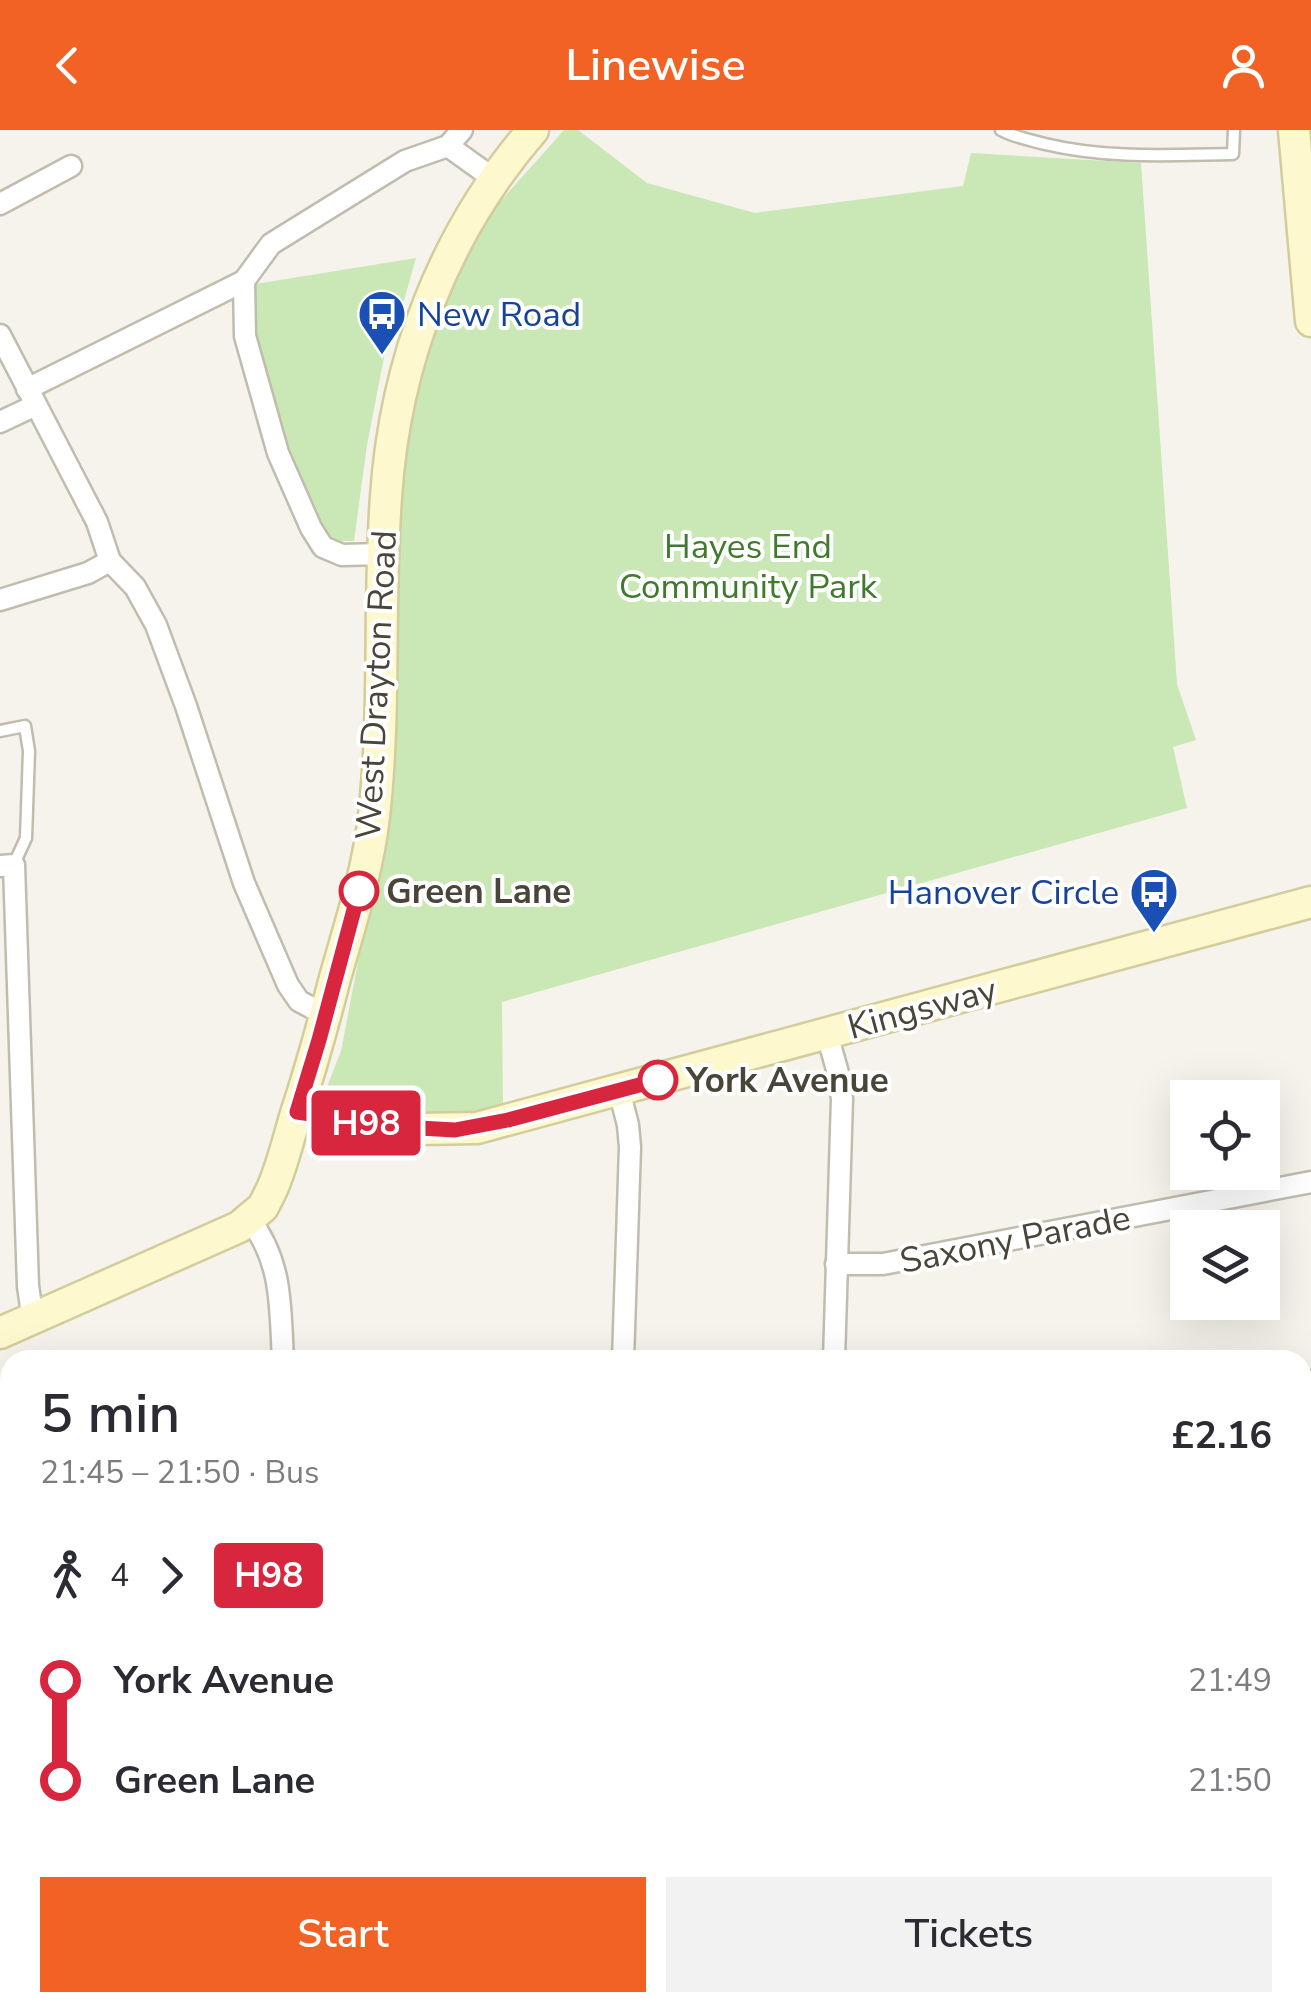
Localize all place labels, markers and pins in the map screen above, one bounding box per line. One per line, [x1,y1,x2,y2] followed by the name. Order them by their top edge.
[356,288,408,356] bus stop icon: New Road
[417,291,581,338] place label: New Road
[1128,866,1180,934] bus stop icon: Hanover Circle
[386,868,571,915] place label: Green Lane
[888,869,1119,916] place label: Hanover Circle
[340,872,378,910] marker: Green Lane
[685,1057,889,1104] place label: York Avenue
[639,1061,677,1099] marker: York Avenue

